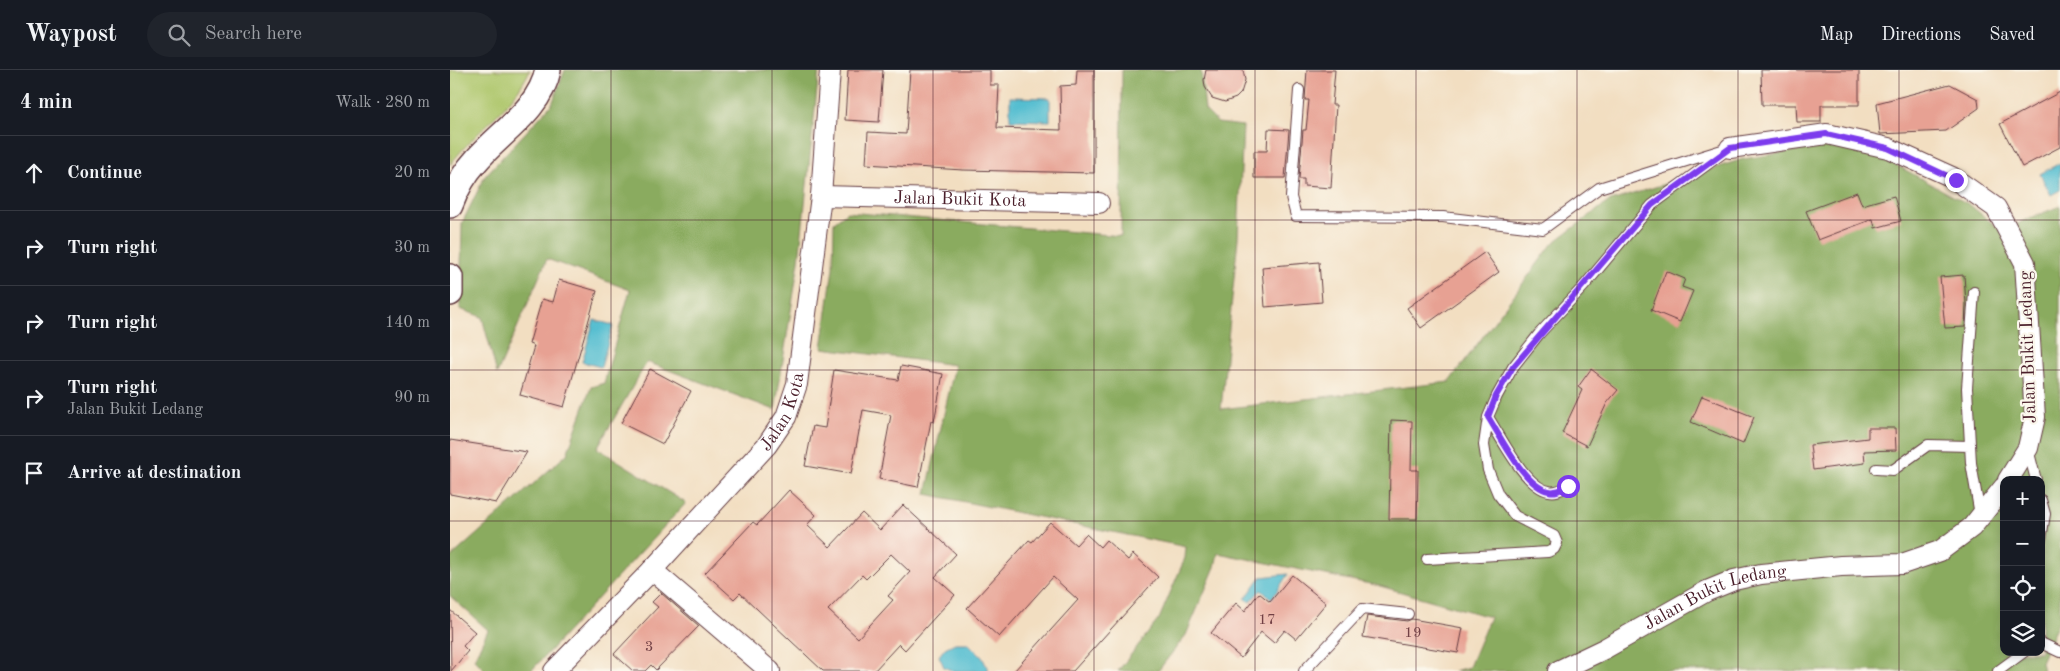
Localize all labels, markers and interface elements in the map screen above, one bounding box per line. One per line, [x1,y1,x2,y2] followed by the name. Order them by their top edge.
[147,12,497,57] search box
[165,21,193,49] icon: search
[25,23,117,47] text: Waypost
[205,25,302,44] text: Search here
[1820,26,1853,44] text: Map
[1881,26,1961,44] text: Directions
[1989,26,2035,44] text: Saved
[20,92,73,113] text: 4 min
[335,95,430,111] text: Walk · 280 m
[20,159,48,187] icon: ahead
[67,164,142,183] text: Continue
[394,165,430,181] text: 20 m
[1945,169,1968,192] route end
[893,189,1027,210] street label: Jalan Bukit Kota
[20,234,48,262] icon: right
[67,239,157,258] text: Turn right
[394,240,430,256] text: 30 m
[2016,270,2040,424] street label: Jalan Bukit Ledang
[20,309,48,337] icon: right
[67,314,157,333] text: Turn right
[385,315,430,331] text: 140 m
[757,372,807,455] street label: Jalan Kota
[67,379,157,398] text: Turn right
[20,384,48,412] icon: right
[394,390,430,406] text: 90 m
[67,402,203,418] text: Jalan Bukit Ledang
[20,459,48,487] icon: arrive
[67,464,241,483] text: Arrive at destination
[1557,475,1580,498] route start
[2000,476,2045,656] map controls
[2000,476,2045,521] button: +
[2000,521,2045,566] button: −
[1641,562,1788,634] street label: Jalan Bukit Ledang
[2000,566,2045,611] button: locate
[2000,611,2045,656] button: layers
[1258,613,1276,628] house number: 17
[1404,626,1422,641] house number: 19
[645,640,653,655] house number: 3

